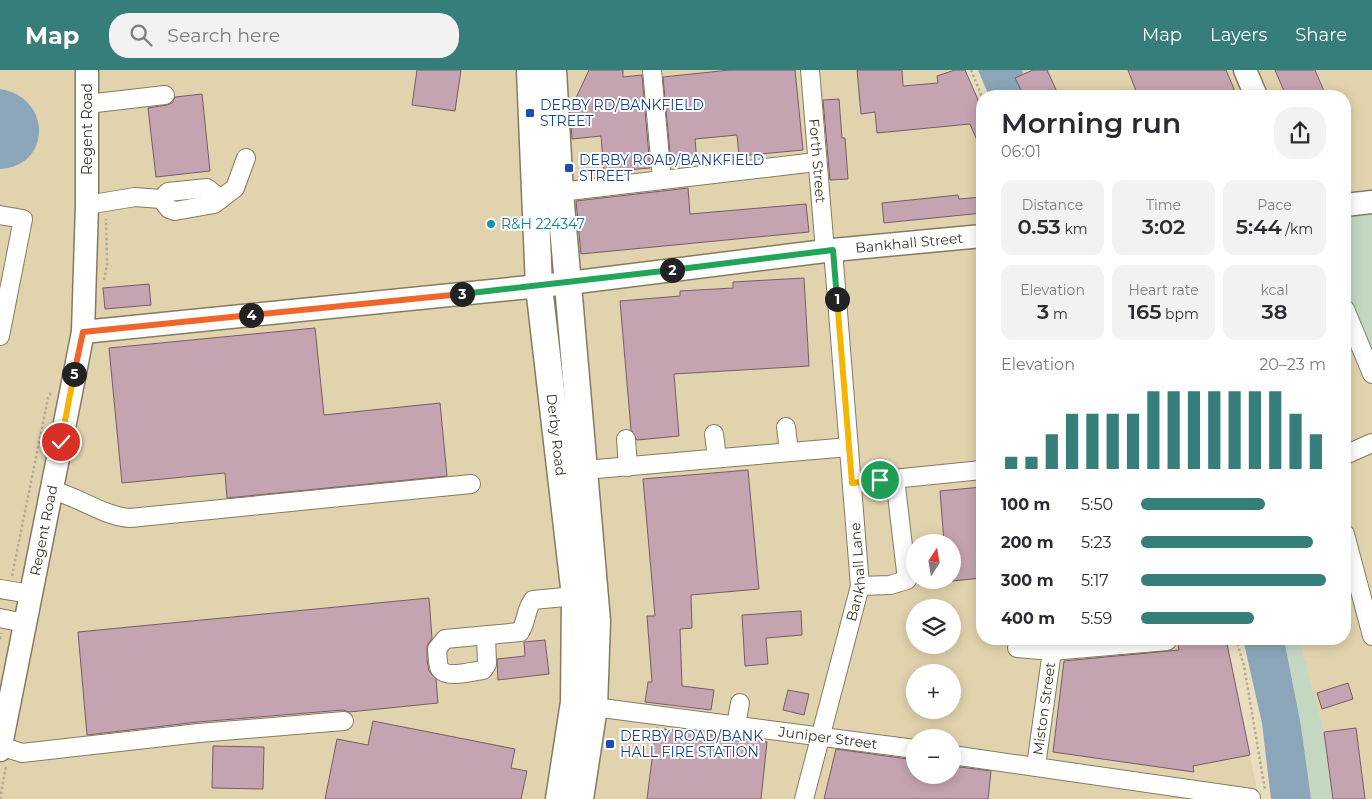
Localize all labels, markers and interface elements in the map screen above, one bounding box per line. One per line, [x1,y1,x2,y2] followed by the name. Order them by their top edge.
[109,13,459,58] search box
[25,21,79,50] text: Map
[127,21,155,49] icon: search
[167,24,280,47] text: Search here
[1142,24,1182,46] text: Map
[1210,24,1267,46] text: Layers
[1295,24,1347,46] text: Share
[78,83,96,175] street label: Regent Road
[540,96,704,130] place label: DERBY RD/BANKFIELD STREET
[1001,106,1181,140] text: Morning run
[524,107,536,119] marker: DERBY RD/BANKFIELD STREET
[1274,107,1326,159] button: share
[805,118,830,204] street label: Forth Street
[1001,142,1041,161] text: 06:01
[579,151,764,185] place label: DERBY ROAD/BANKFIELD STREET
[563,162,575,174] marker: DERBY ROAD/BANKFIELD STREET
[1022,196,1083,214] text: Distance
[1146,196,1181,214] text: Time
[1257,196,1292,214] text: Pace
[1017,214,1061,239] text: 0.53
[1142,214,1185,239] text: 3:02
[1236,214,1282,239] text: 5:44
[501,215,585,233] place label: R&H 224347
[485,218,497,230] marker: R&H 224347
[1061,220,1088,238] text: km
[1282,220,1313,238] text: /km
[855,229,964,257] street label: Bankhall Street
[660,258,684,282] pin: 2
[668,261,677,279] text: 2
[1020,281,1085,299] text: Elevation
[1128,281,1199,299] text: Heart rate
[1261,281,1288,299] text: kcal
[450,282,474,306] pin: 3
[458,285,467,303] text: 3
[824,286,850,312] pin: 1
[835,290,840,308] text: 1
[1037,299,1049,324] text: 3
[1128,299,1161,324] text: 165
[1262,299,1287,324] text: 38
[238,302,264,328] pin: 4
[1049,305,1068,323] text: m
[1161,305,1199,323] text: bpm
[247,306,256,324] text: 4
[1001,355,1075,374] text: Elevation
[1259,355,1326,374] text: 20–23 m
[62,362,86,386] pin: 5
[70,365,79,383] text: 5
[542,393,570,477] street label: Derby Road
[40,421,82,463] pin
[47,428,75,456] icon: check
[859,459,901,501] pin
[866,466,894,494] icon: arrive
[26,483,61,577] street label: Regent Road
[1001,495,1050,514] text: 100 m
[1081,495,1113,514] text: 5:50
[842,522,869,623] street label: Bankhall Lane
[1001,533,1053,552] text: 200 m
[1081,533,1112,552] text: 5:23
[906,534,961,589] north arrow
[906,534,961,784] map controls
[1001,571,1054,590] text: 300 m
[1081,571,1109,590] text: 5:17
[906,599,961,654] button: layers
[1001,609,1055,628] text: 400 m
[1081,609,1112,628] text: 5:59
[1029,661,1059,756] street label: Miston Street
[906,664,961,719] button: +
[777,722,879,753] street label: Juniper Street
[620,727,763,761] place label: DERBY ROAD/BANK HALL FIRE STATION
[906,729,961,784] button: −
[604,738,616,750] marker: DERBY ROAD/BANK HALL FIRE STATION

